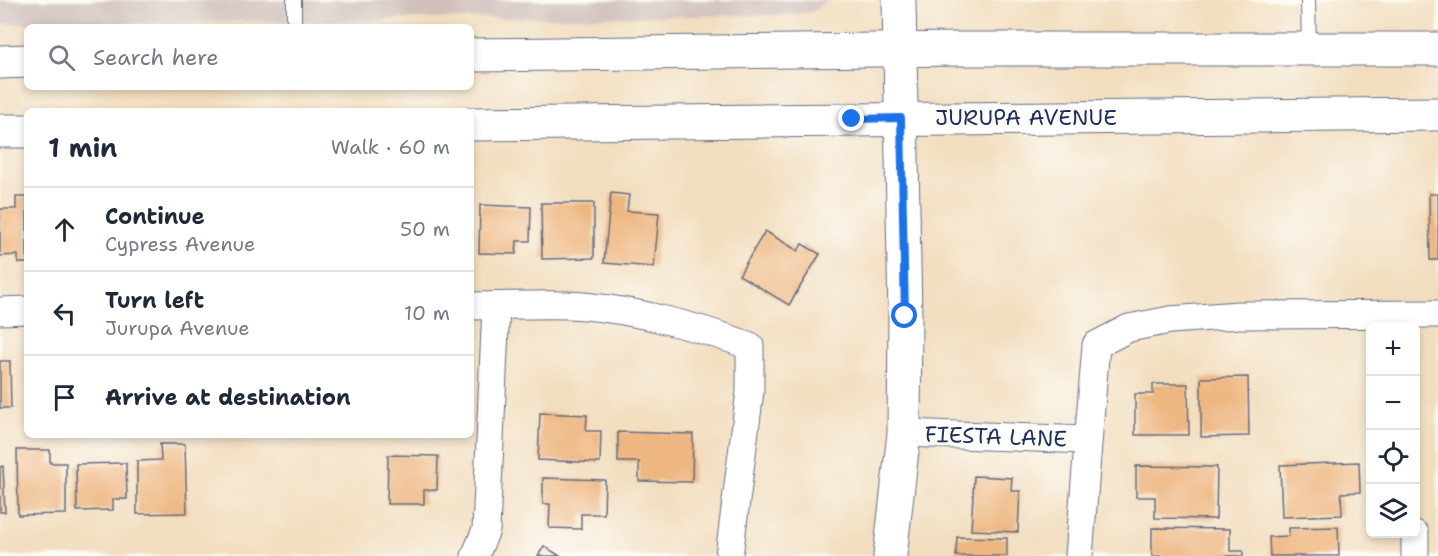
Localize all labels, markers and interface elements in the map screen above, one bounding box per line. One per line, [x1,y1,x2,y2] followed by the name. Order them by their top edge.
[24,24,474,90] search box
[45,41,78,74] icon: search
[93,43,219,72] text: Search here
[935,103,1117,132] street label: JURUPA AVENUE
[838,105,864,131] route end
[48,130,117,165] text: 1 min
[331,134,450,160] text: Walk · 60 m
[105,202,205,231] text: Continue
[48,213,81,246] icon: ahead
[400,216,450,242] text: 50 m
[105,231,255,257] text: Cypress Avenue
[105,286,204,315] text: Turn left
[48,297,81,330] icon: left
[404,300,450,326] text: 10 m
[891,302,917,328] route start
[105,315,250,341] text: Jurupa Avenue
[1366,322,1420,538] map controls
[1366,322,1420,376] button: +
[1366,376,1420,430] button: −
[48,381,81,414] icon: arrive
[105,383,351,412] text: Arrive at destination
[924,420,1068,453] street label: FIESTA LANE
[1366,430,1420,484] button: locate
[1366,484,1420,538] button: layers

